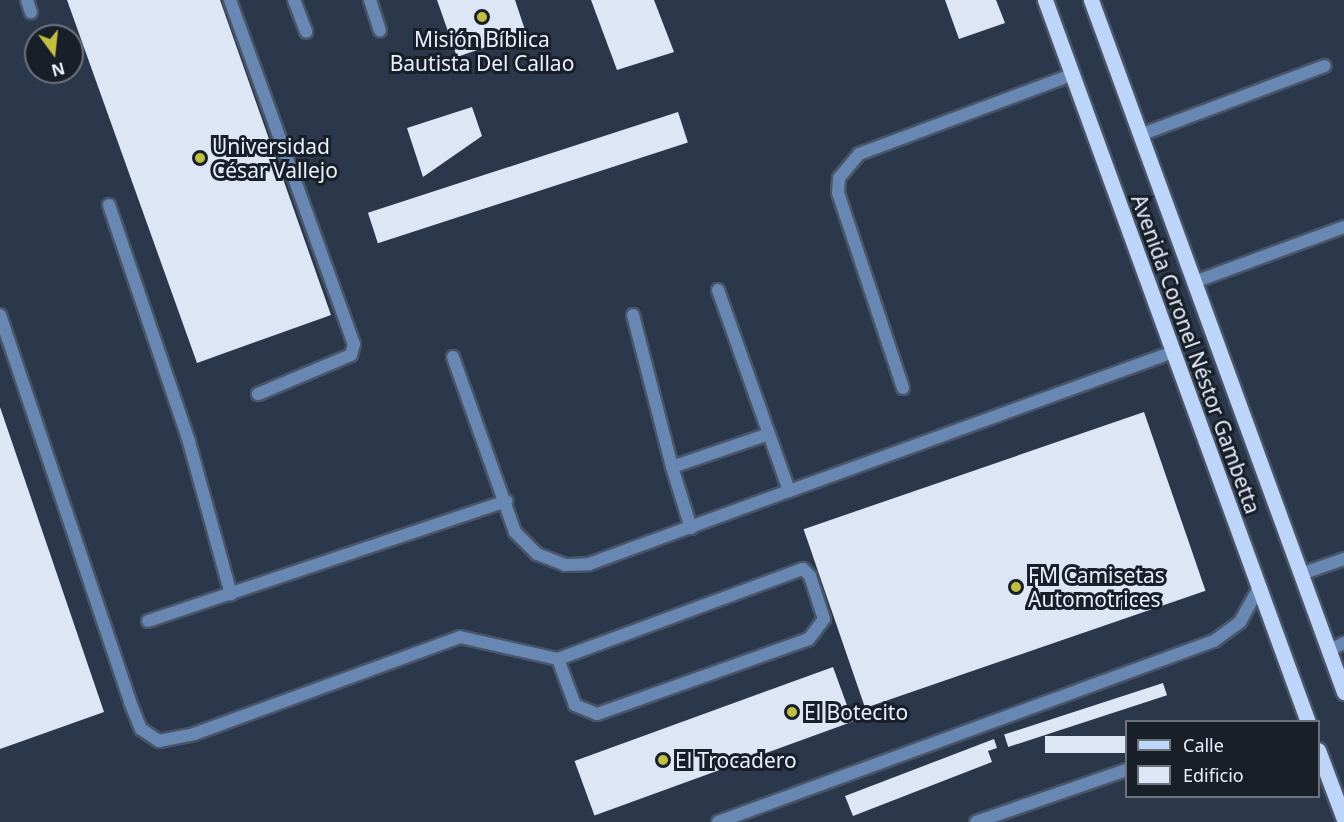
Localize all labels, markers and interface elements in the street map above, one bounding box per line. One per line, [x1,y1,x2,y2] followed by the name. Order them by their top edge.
[475,10,489,24] marker: Misión Bíblica Bautista Del Callao
[24,24,84,84] north arrow
[390,26,574,76] place label: Misión Bíblica Bautista Del Callao
[49,57,67,82] text: N
[212,133,338,183] place label: Universidad César Vallejo
[193,151,207,165] marker: Universidad César Vallejo
[1126,191,1266,517] street label: Avenida Coronel Néstor Gambetta
[1028,562,1165,612] place label: FM Camisetas Automotrices
[1009,580,1023,594] marker: FM Camisetas Automotrices
[804,699,908,725] place label: El Botecito
[785,705,799,719] marker: El Botecito
[1125,720,1320,798] legend
[1183,733,1224,757] text: Calle
[675,747,797,773] place label: El Trocadero
[656,753,670,767] marker: El Trocadero
[1183,763,1244,787] text: Edificio

